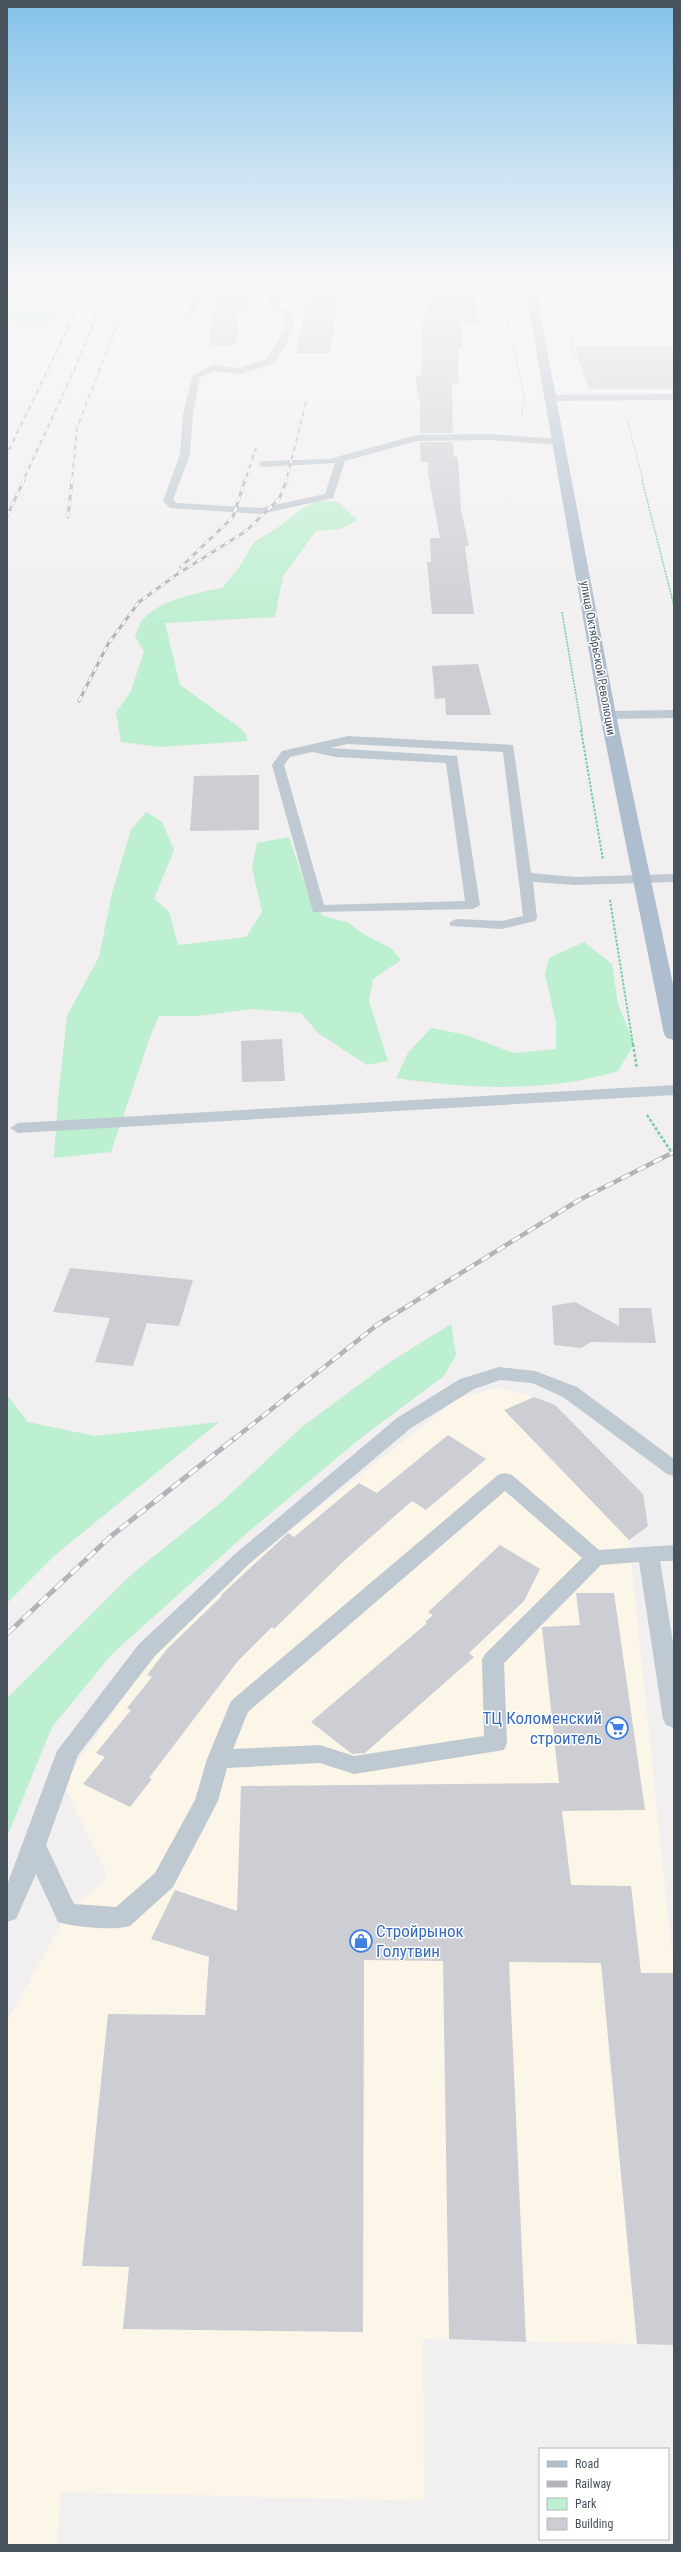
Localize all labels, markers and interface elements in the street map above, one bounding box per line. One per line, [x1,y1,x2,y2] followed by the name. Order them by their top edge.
[578,580,618,736] street label: улица Октябрьской Революции
[483,1708,602,1748] place label: ТЦ Коломенский строитель
[604,1715,630,1741] supermarket icon: ТЦ Коломенский строитель
[376,1921,464,1961] place label: Стройрынок Голутвин
[348,1928,374,1954] shop icon: Стройрынок Голутвин
[539,2448,669,2540] legend
[575,2457,599,2471] text: Road
[575,2477,611,2491] text: Railway
[575,2497,597,2511] text: Park
[575,2517,613,2531] text: Building

